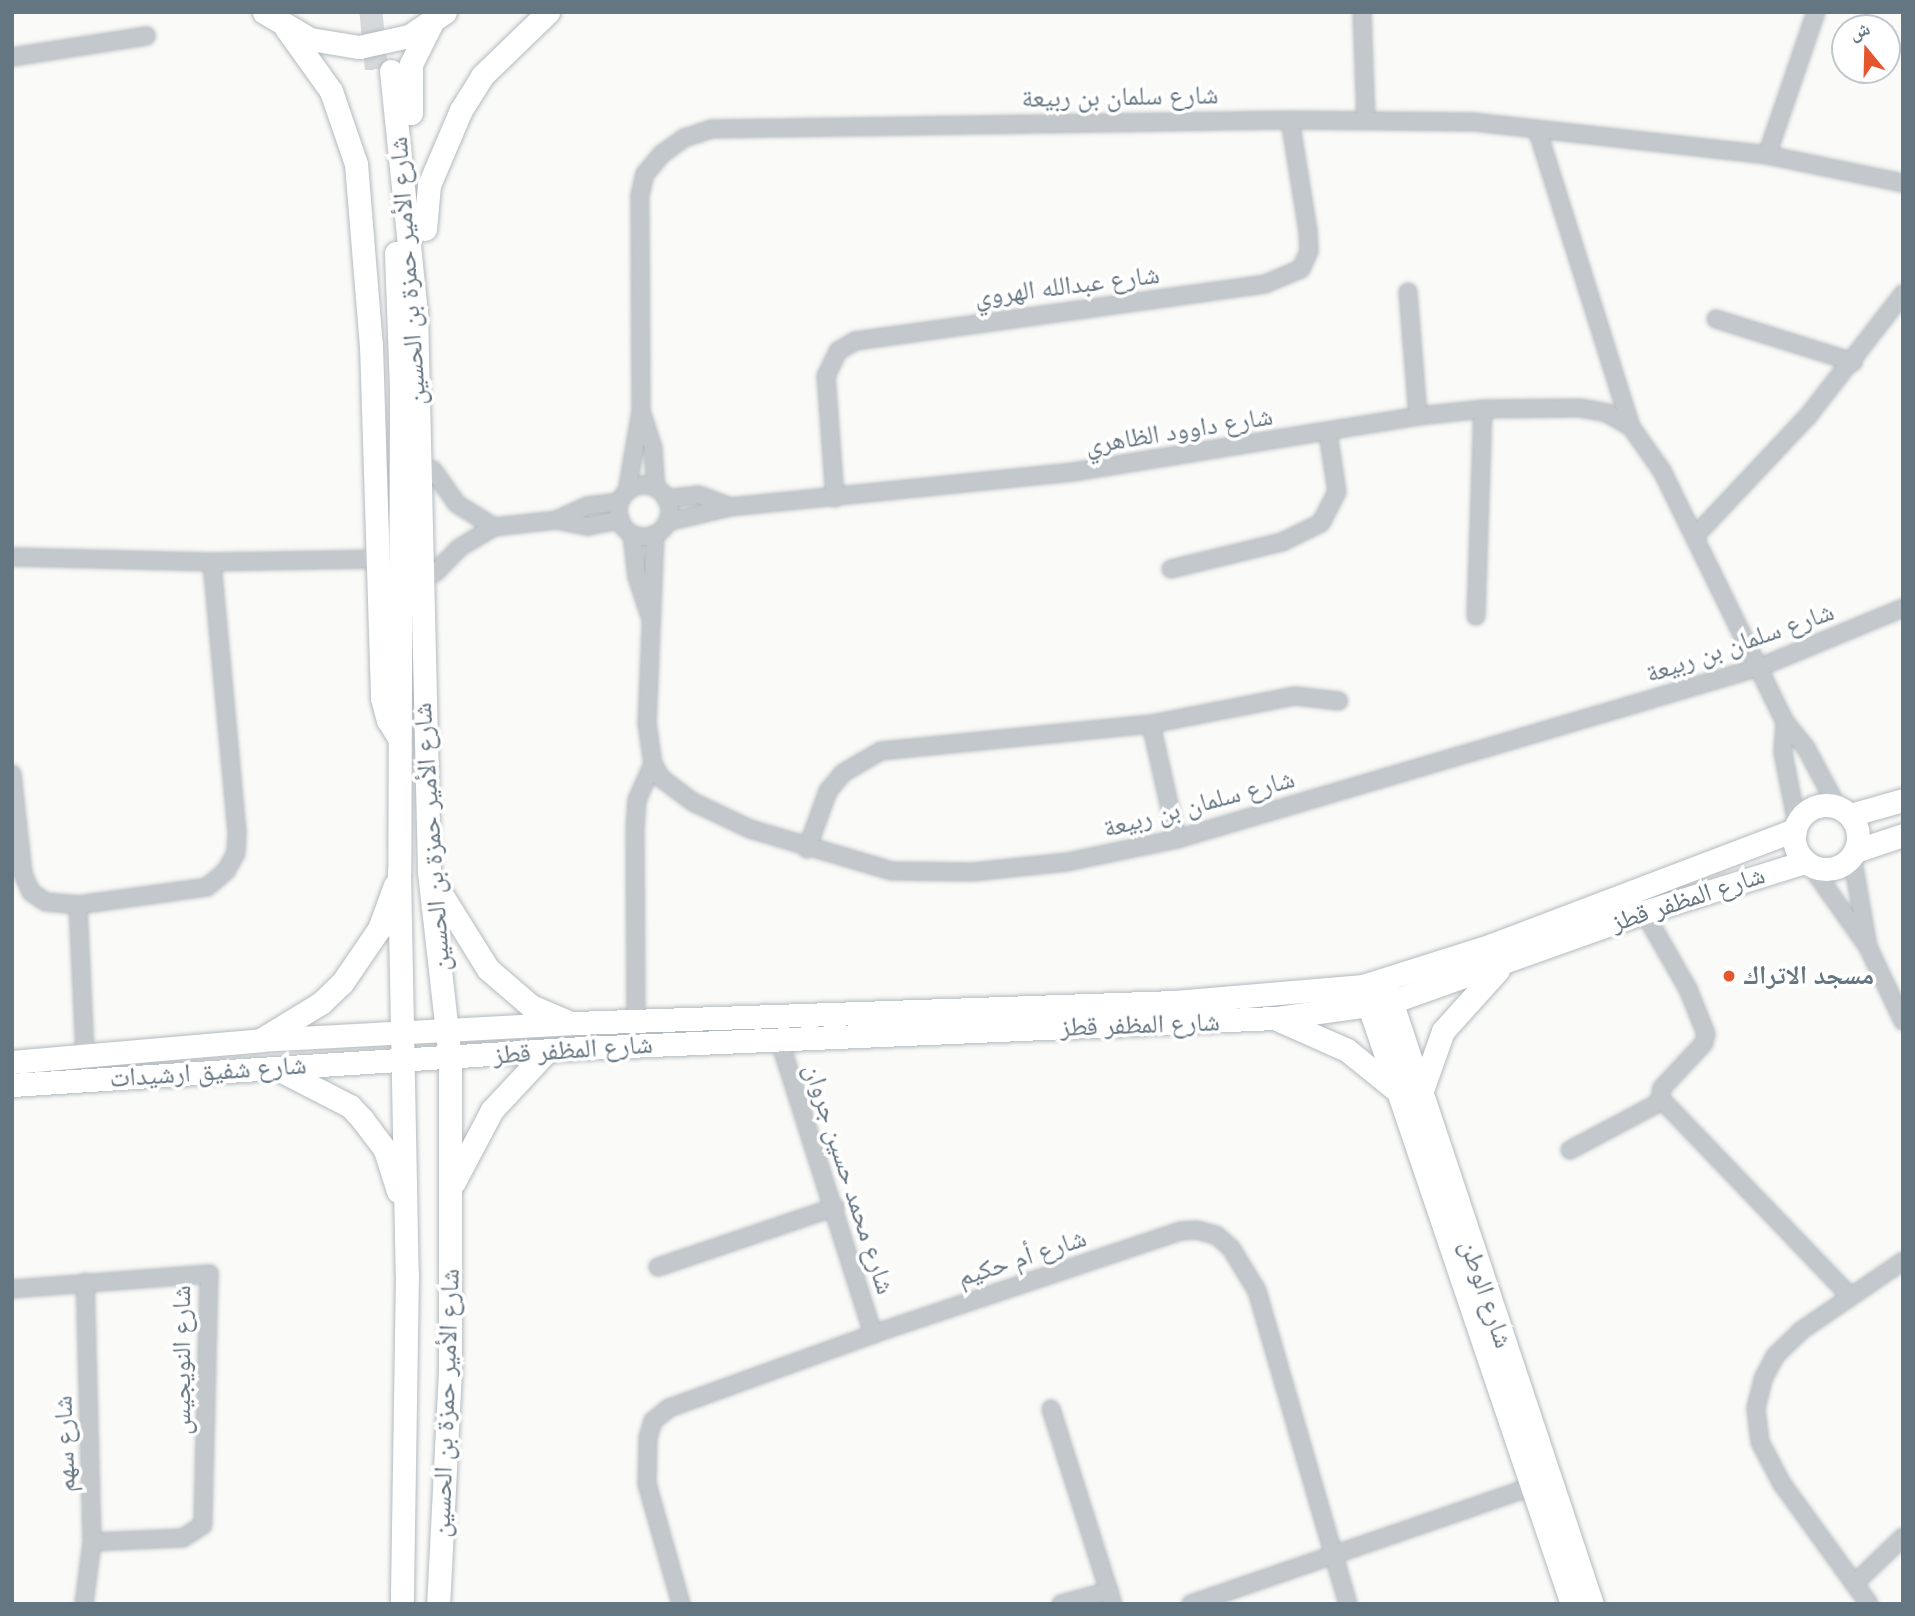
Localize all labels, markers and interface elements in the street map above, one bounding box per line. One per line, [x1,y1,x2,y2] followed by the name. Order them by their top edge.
[1831,14,1901,84] north arrow
[1846,15,1873,46] text: ش
[1021,80,1219,114] street label: شارع سلمان بن ربيعة
[383,136,433,406] street label: شارع الأمير حمزة بن الحسين
[973,259,1161,313] street label: شارع عبدالله الهروي
[1083,401,1275,461] street label: شارع داوود الظاهري
[1642,596,1838,690] street label: شارع سلمان بن ربيعة
[407,702,457,972] street label: شارع الأمير حمزة بن الحسين
[1100,763,1298,845] street label: شارع سلمان بن ربيعة
[1607,859,1769,939] street label: شارع المظفر قطز
[1743,960,1874,992] place label: مسجد الاتراك
[1721,968,1737,984] marker: مسجد الاتراك
[1060,1007,1220,1043] street label: شارع المظفر قطز
[492,1029,654,1071] street label: شارع المظفر قطز
[109,1050,307,1094] street label: شارع شفيق ارشيدات
[797,1060,901,1298] street label: شارع محمد حسين جروان
[954,1223,1090,1293] street label: شارع أم حكيم
[1453,1236,1519,1352] street label: شارع الوطن
[426,1268,466,1538] street label: شارع الأمير حمزة بن الحسين
[166,1285,198,1435] street label: شارع النويجيس
[48,1395,82,1493] street label: شارع سهم

